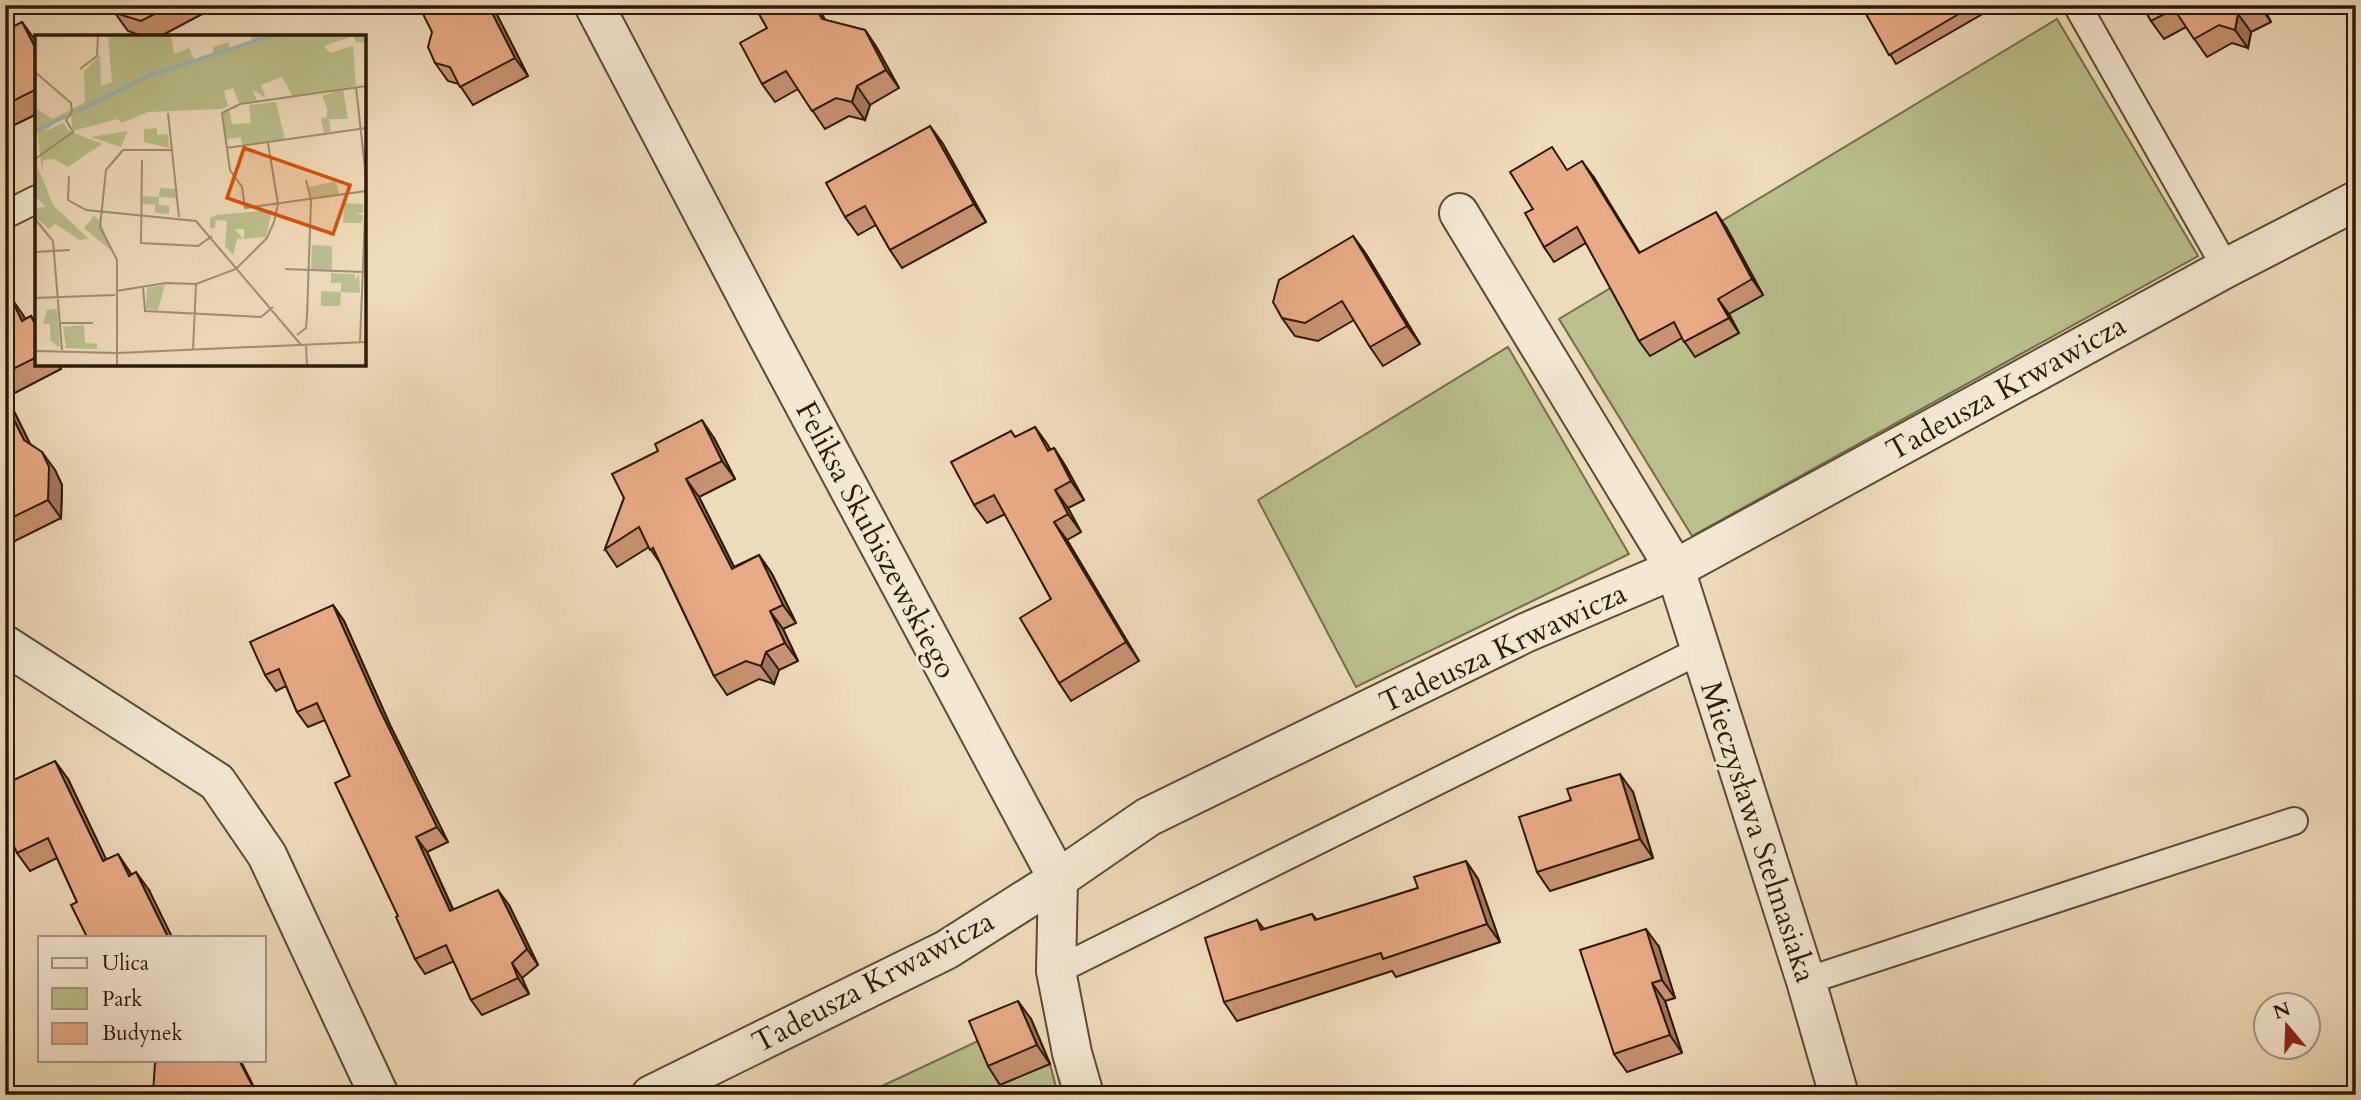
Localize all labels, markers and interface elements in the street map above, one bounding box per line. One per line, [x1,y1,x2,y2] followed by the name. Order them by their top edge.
[35,35,366,366] inset map
[1879,305,2133,471] street label: Tadeusza Krwawicza
[786,394,966,686] street label: Feliksa Skubiszewskiego
[1373,573,1633,723] street label: Tadeusza Krwawicza
[1690,676,1826,988] street label: Mieczysława Stelmasiaka
[745,901,1001,1063] street label: Tadeusza Krwawicza
[38,936,266,1062] legend
[102,949,149,978] text: Ulica
[102,985,143,1014] text: Park
[2252,992,2322,1062] north arrow
[2270,996,2294,1026] text: N
[102,1019,184,1048] text: Budynek

